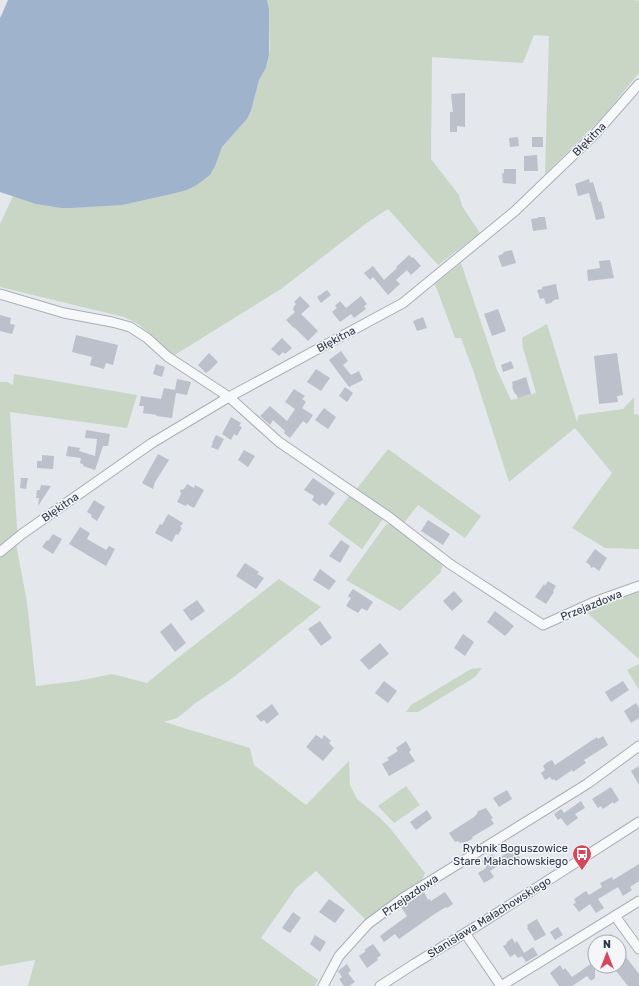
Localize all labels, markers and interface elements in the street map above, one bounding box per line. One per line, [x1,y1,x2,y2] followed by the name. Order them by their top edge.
[570,120,609,159] street label: Błękitna
[315,324,358,355] street label: Błękitna
[39,490,81,525] street label: Błękitna
[559,587,624,624] street label: Przejazdowa
[453,842,568,868] place label: Rybnik Boguszowice Stare Małachowskiego
[571,843,593,871] bus stop icon: Rybnik Boguszowice Stare Małachowskiego
[380,872,441,919] street label: Przejazdowa
[425,874,553,961] street label: Stanisława Małachowskiego
[587,934,627,974] north arrow
[603,938,611,951] text: N

